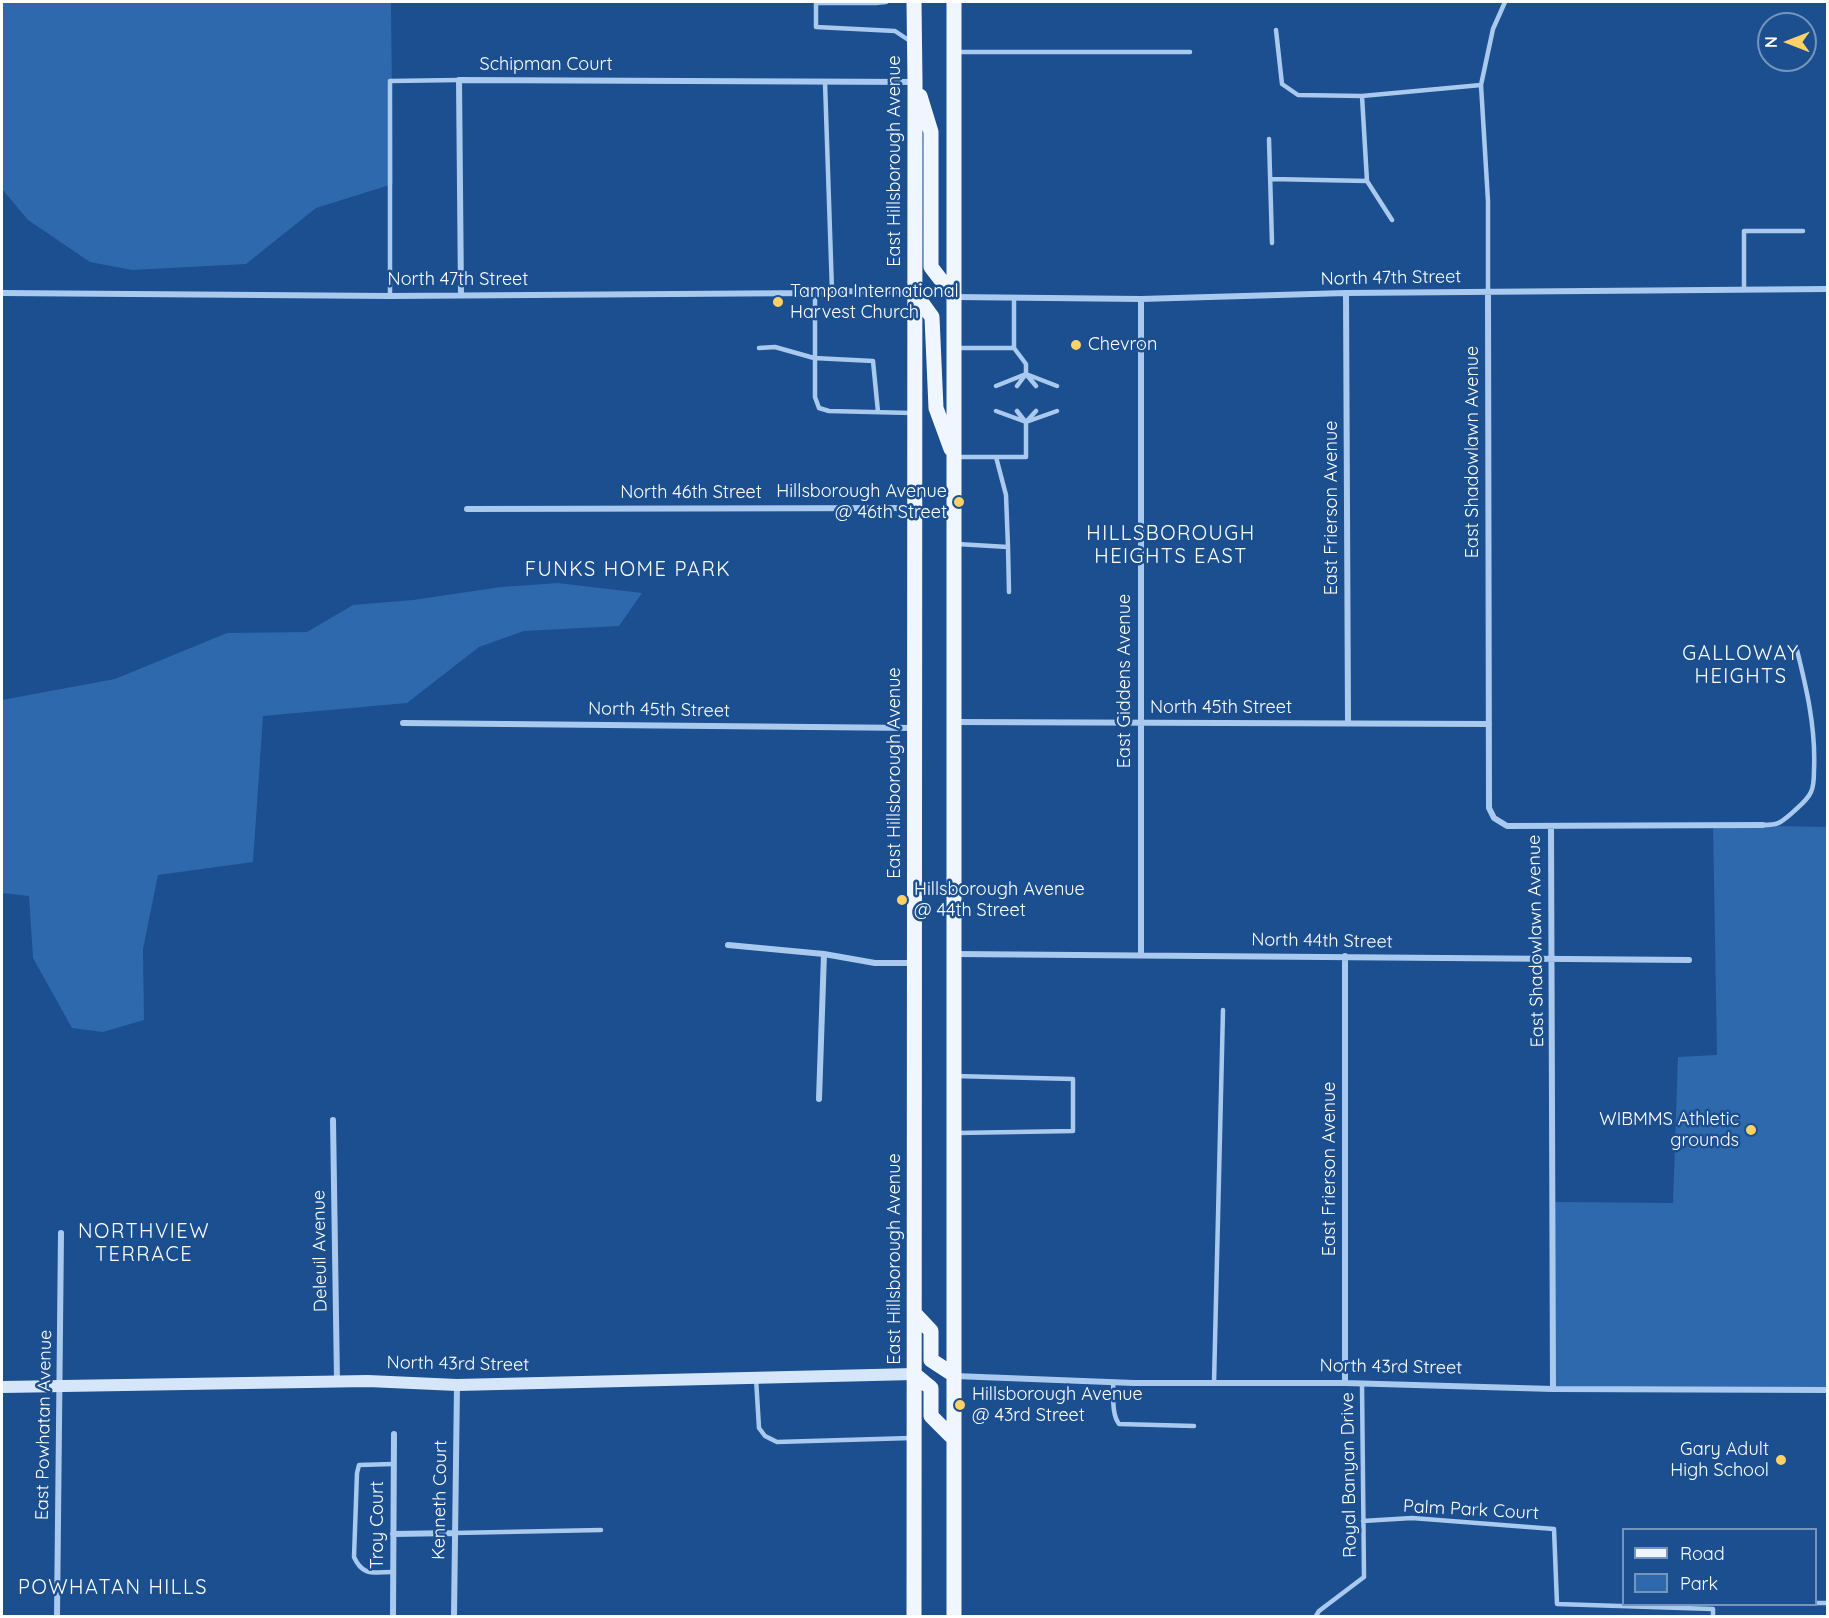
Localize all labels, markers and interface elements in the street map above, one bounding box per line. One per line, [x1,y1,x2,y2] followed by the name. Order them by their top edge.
[1757,12,1817,72] north arrow
[1761,36,1781,48] text: N
[480,54,612,76] street label: Schipman Court
[884,55,906,267] street label: East Hillsborough Avenue
[1320,266,1462,290] street label: North 47th Street
[388,269,528,291] street label: North 47th Street
[790,281,959,324] place label: Tampa International Harvest Church
[771,295,785,309] marker: Tampa International Harvest Church
[1088,334,1157,356] place label: Chevron
[1069,338,1083,352] marker: Chevron
[1462,346,1484,558] street label: East Shadowlawn Avenue
[1321,421,1343,595] street label: East Frierson Avenue
[776,481,947,524] place label: Hillsborough Avenue @ 46th Street
[620,482,762,504] street label: North 46th Street
[952,495,966,509] marker: Hillsborough Avenue @ 46th Street
[1086,522,1256,569] district label: HILLSBOROUGH HEIGHTS EAST
[525,558,731,582] district label: FUNKS HOME PARK
[1114,594,1136,768] street label: East Giddens Avenue
[1682,642,1800,689] district label: GALLOWAY HEIGHTS
[884,667,906,879] street label: East Hillsborough Avenue
[1150,697,1292,719] street label: North 45th Street
[588,698,730,722] street label: North 45th Street
[1523,835,1549,1047] street label: East Shadowlawn Avenue
[914,879,1085,922] place label: Hillsborough Avenue @ 44th Street
[895,893,909,907] marker: Hillsborough Avenue @ 44th Street
[1251,929,1393,953] street label: North 44th Street
[1319,1082,1341,1256] street label: East Frierson Avenue
[1599,1109,1739,1152] place label: WIBMMS Athletic grounds
[1744,1123,1758,1137] marker: WIBMMS Athletic grounds
[884,1153,906,1365] street label: East Hillsborough Avenue
[308,1190,332,1312] street label: Deleuil Avenue
[78,1220,210,1267] district label: NORTHVIEW TERRACE
[32,1330,56,1520] street label: East Powhatan Avenue
[387,1352,529,1376] street label: North 43rd Street
[1320,1355,1462,1379] street label: North 43rd Street
[972,1384,1143,1426] place label: Hillsborough Avenue @ 43rd Street
[1337,1392,1361,1558] street label: Royal Banyan Drive
[953,1398,967,1412] marker: Hillsborough Avenue @ 43rd Street
[1670,1439,1769,1482] place label: Gary Adult High School
[428,1440,452,1560] street label: Kenneth Court
[1774,1453,1788,1467] marker: Gary Adult High School
[367,1481,389,1569] street label: Troy Court
[1403,1496,1539,1524] street label: Palm Park Court
[1622,1528,1817,1606] legend
[1680,1542,1725,1565] text: Road
[1680,1572,1718,1595] text: Park
[18,1576,208,1600] district label: POWHATAN HILLS

